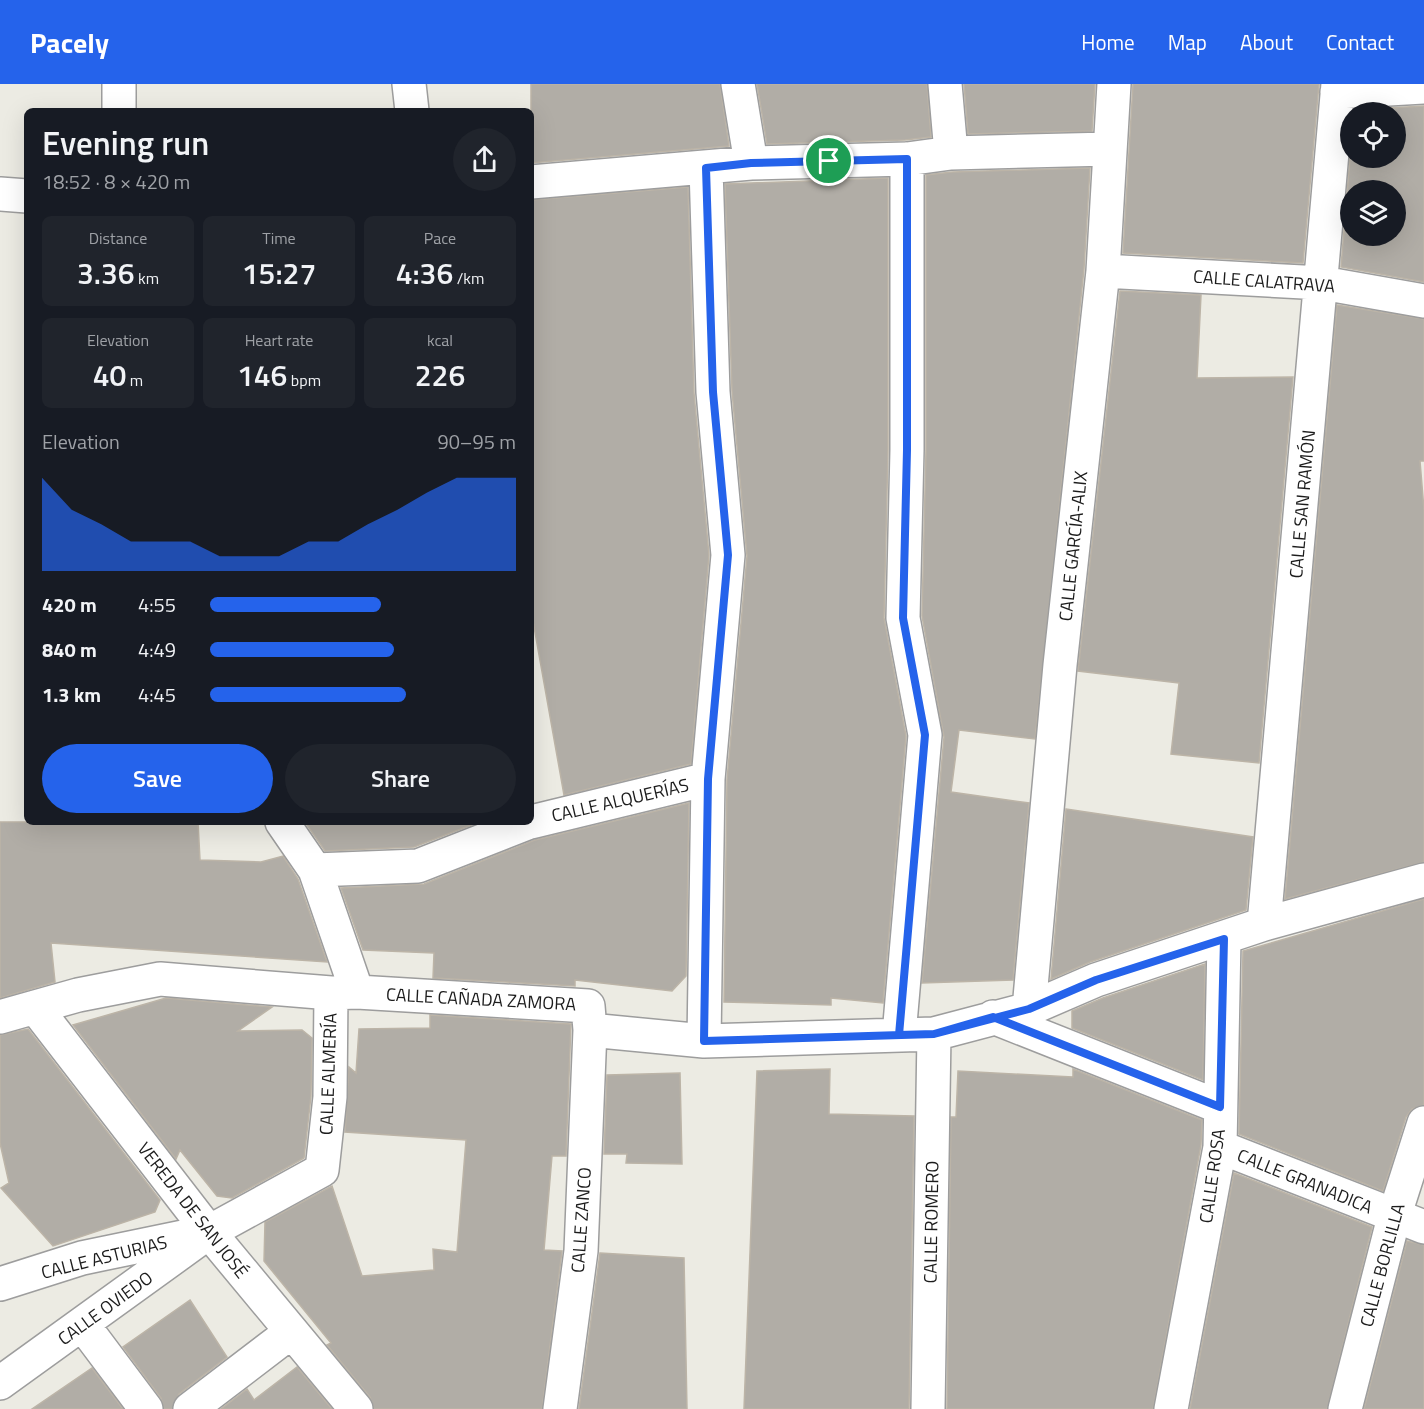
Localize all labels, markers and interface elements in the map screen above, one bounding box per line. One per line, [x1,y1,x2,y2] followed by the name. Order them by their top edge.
[30,21,109,64] text: Pacely
[1081,26,1135,58] text: Home
[1168,26,1207,58] text: Map
[1240,26,1293,58] text: About
[1326,26,1394,58] text: Contact
[1340,102,1406,246] map controls
[1340,102,1406,168] button: locate
[42,118,209,168] text: Evening run
[453,128,516,191] button: share
[803,135,854,186] pin
[812,144,845,177] icon: arrive
[42,166,190,197] text: 18:52 · 8 × 420 m
[1340,180,1406,246] button: layers
[89,226,147,250] text: Distance
[262,226,296,250] text: Time
[424,226,456,250] text: Pace
[77,250,135,296] text: 3.36
[242,250,316,296] text: 15:27
[396,250,453,296] text: 4:36
[1192,263,1336,299] street label: CALLE CALATRAVA
[135,266,159,290] text: km
[453,266,484,290] text: /km
[87,328,149,352] text: Elevation
[245,328,313,352] text: Heart rate
[427,328,453,352] text: kcal
[93,352,126,398] text: 40
[237,352,287,398] text: 146
[415,352,465,398] text: 226
[126,368,143,392] text: m
[287,368,321,392] text: bpm
[42,426,120,457] text: Elevation
[437,426,516,457] text: 90–95 m
[1282,429,1322,579] street label: CALLE SAN RAMÓN
[1052,470,1094,622] street label: CALLE GARCÍA-ALIX
[42,589,97,620] text: 420 m
[138,589,176,620] text: 4:55
[42,634,97,665] text: 840 m
[138,634,176,665] text: 4:49
[42,679,101,710] text: 1.3 km
[138,679,176,710] text: 4:45
[42,744,273,813] button: Save
[285,744,516,813] button: Share
[549,771,691,829] street label: CALLE ALQUERÍAS
[385,981,577,1017] street label: CALLE CAÑADA ZAMORA
[312,1012,344,1136] street label: CALLE ALMERÍA
[1192,1127,1232,1225] street label: CALLE ROSA
[131,1136,255,1284] street label: VEREDA DE SAN JOSÉ
[1233,1142,1377,1221] street label: CALLE GRANADICA
[916,1160,946,1284] street label: CALLE ROMERO
[564,1166,598,1274] street label: CALLE ZANCO
[1353,1200,1412,1330] street label: CALLE BORLILLA
[38,1228,170,1286] street label: CALLE ASTURIAS
[52,1264,158,1352] street label: CALLE OVIEDO

